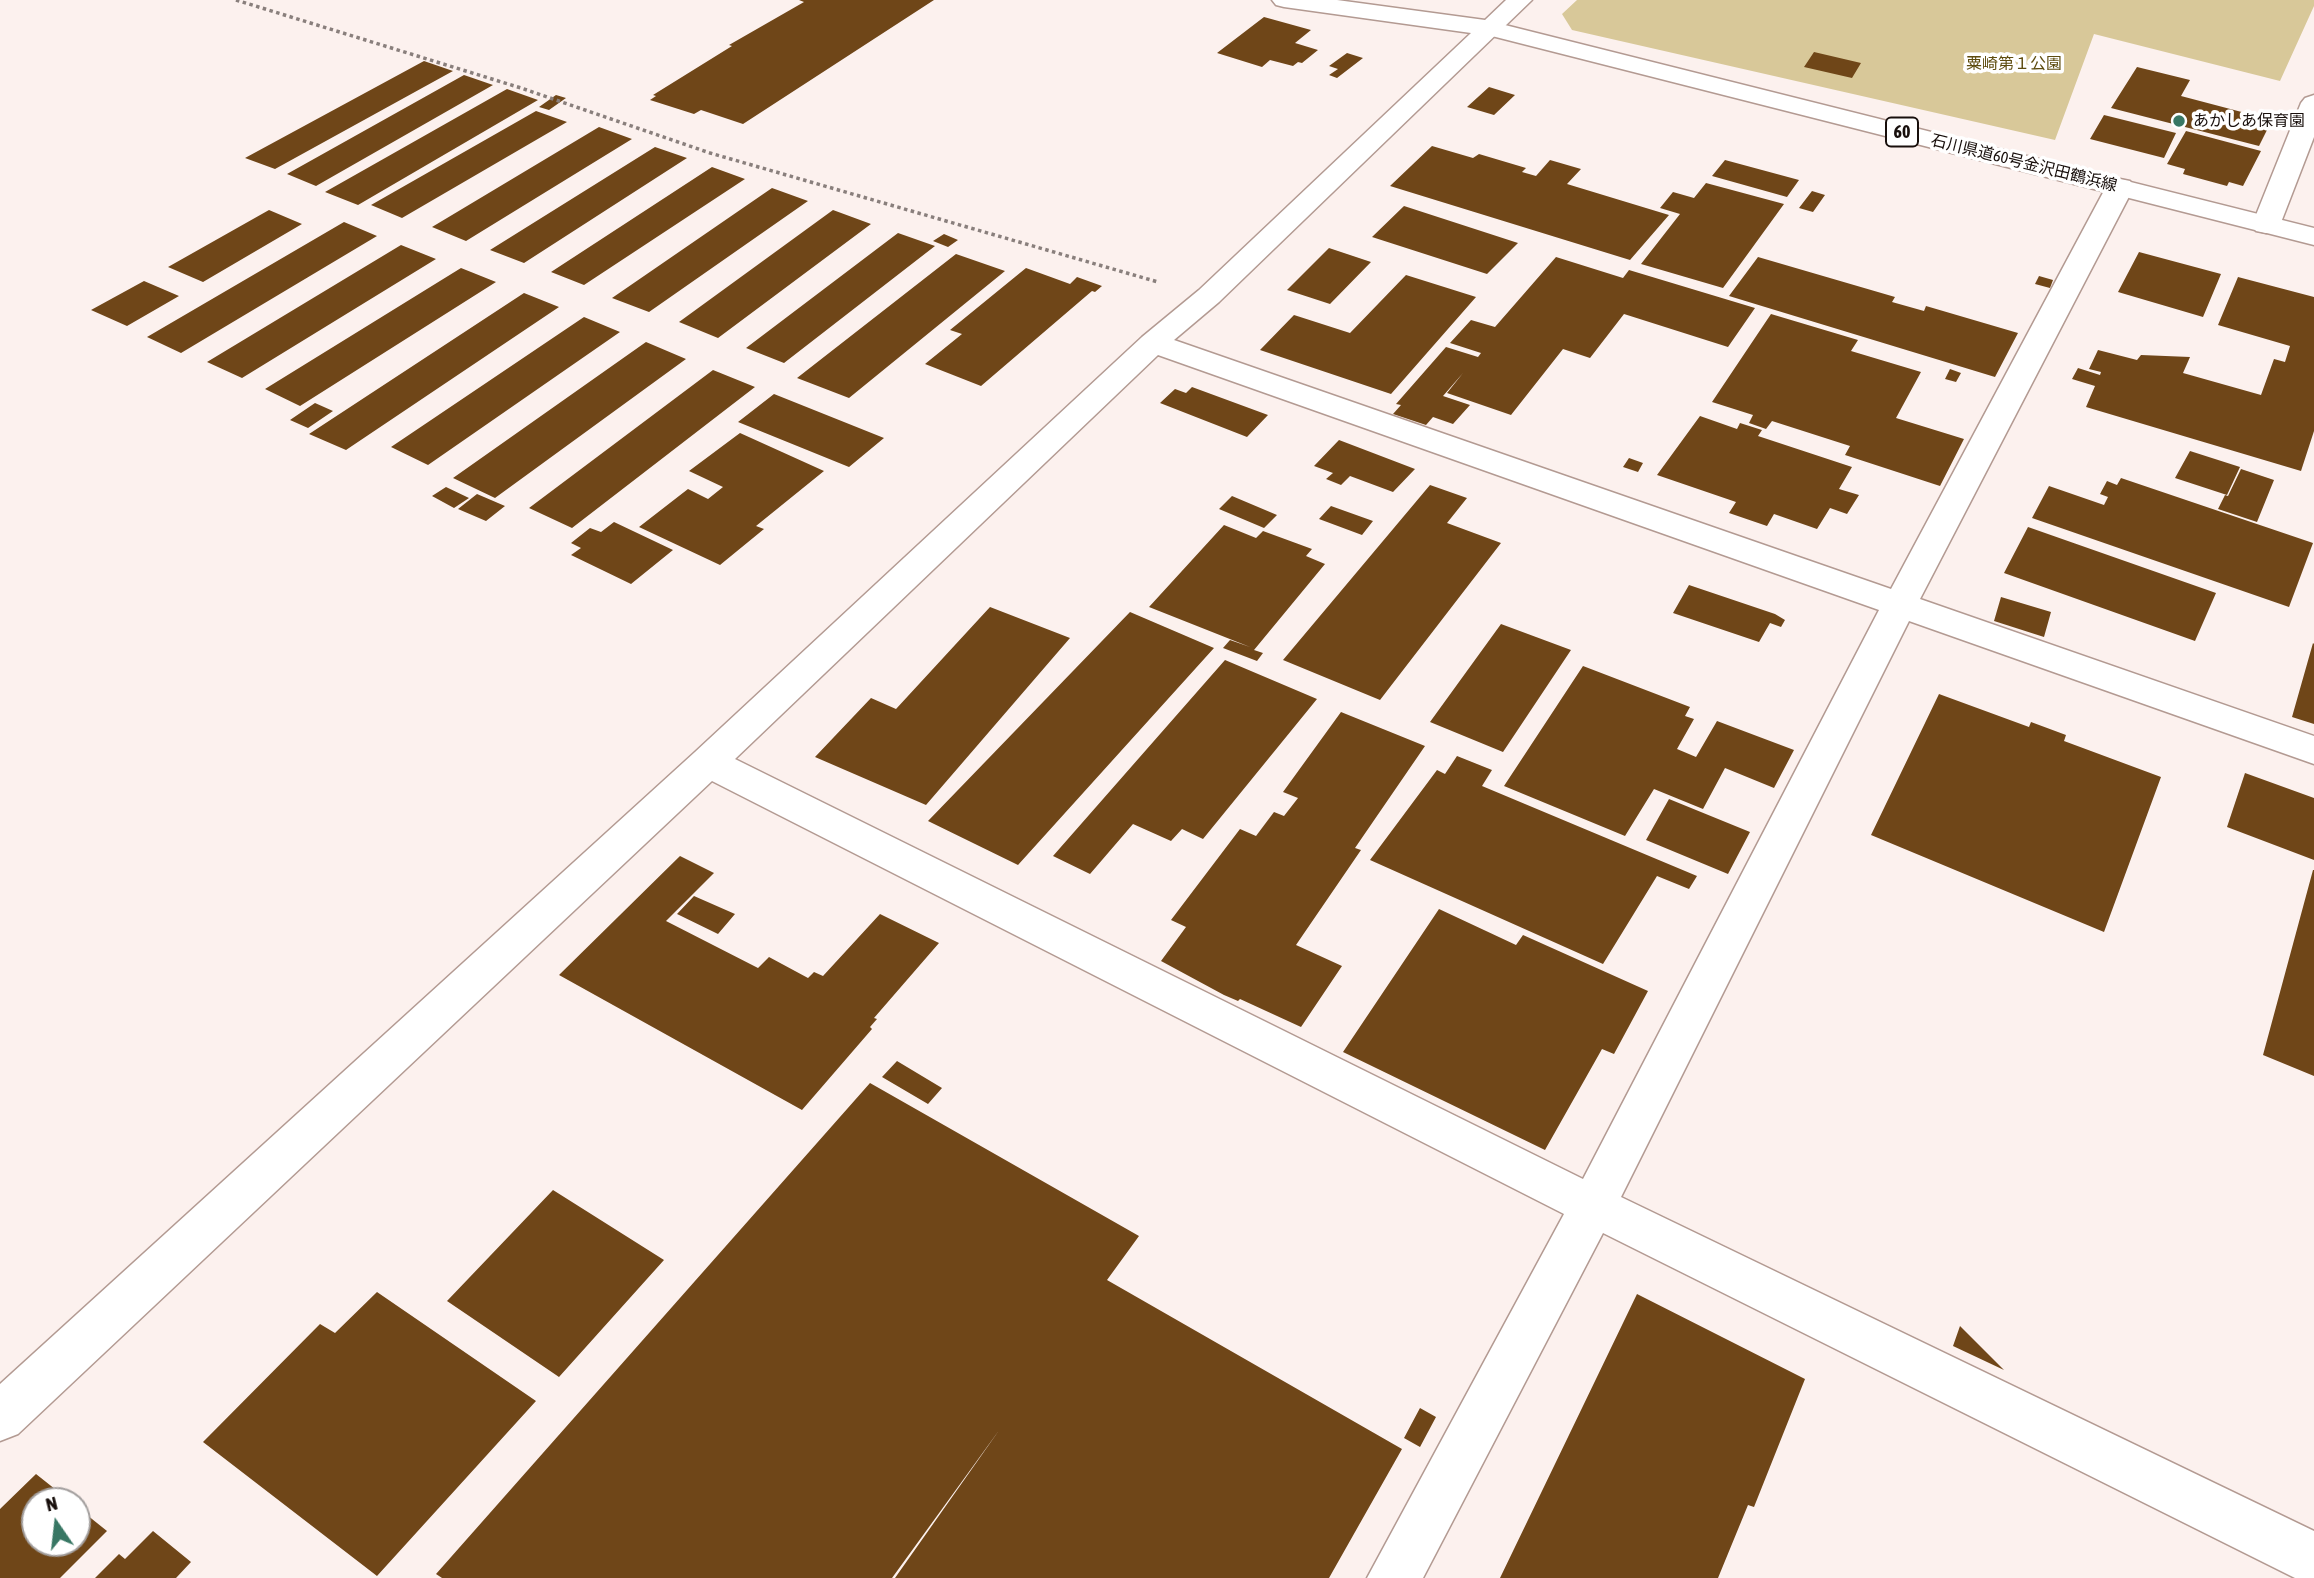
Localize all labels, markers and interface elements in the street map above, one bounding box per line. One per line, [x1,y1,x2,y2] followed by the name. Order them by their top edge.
[1966,54,2062,74] park label: 粟崎第１公園
[2193,111,2305,131] place label: あかしあ保育園
[2171,113,2187,129] marker: あかしあ保育園
[1886,118,1918,146] road number: 60
[1929,131,2119,195] street label: 石川県道60号金沢田鶴浜線
[21,1487,91,1557] north arrow
[43,1492,60,1516] text: N

